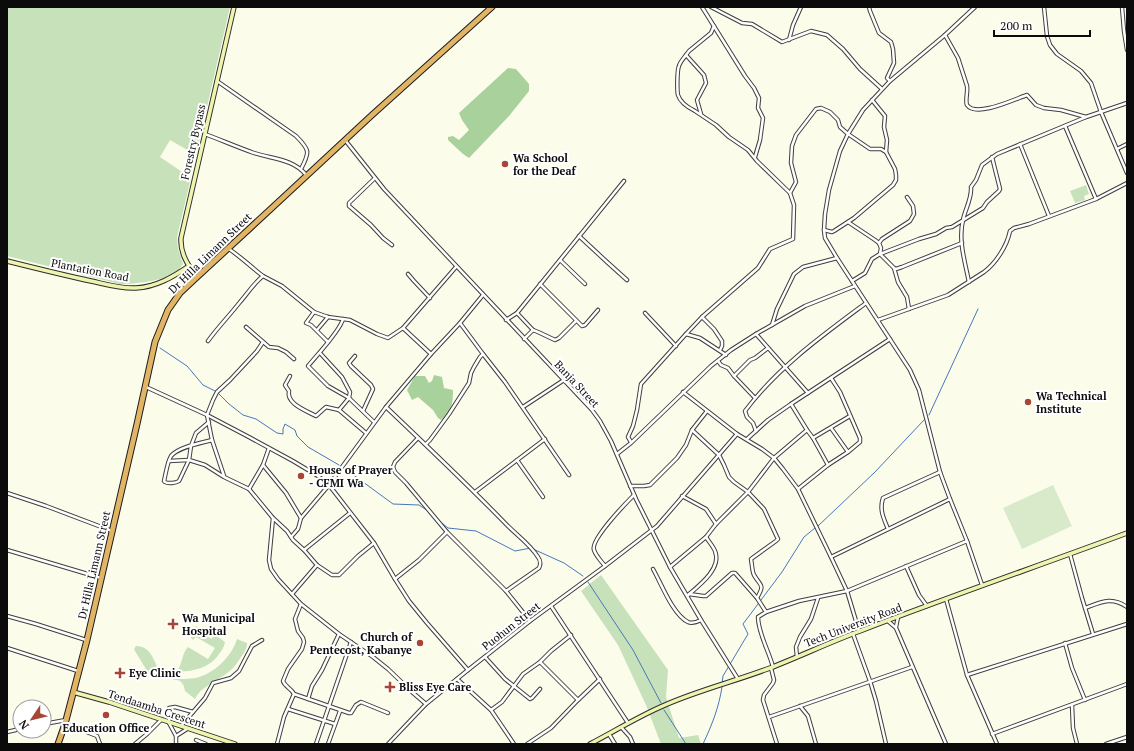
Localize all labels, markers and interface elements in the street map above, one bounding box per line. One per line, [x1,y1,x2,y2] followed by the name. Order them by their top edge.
[994,12,1090,38] scale bar
[1000,18,1033,33] text: 200 m
[178,103,209,181] street label: Forestry Bypass
[513,151,577,178] place label: Wa School for the Deaf
[500,159,510,169] marker: Wa School for the Deaf
[165,210,255,296] street label: Dr Hilla Limann Street
[50,256,130,284] street label: Plantation Road
[552,357,602,411] street label: Banja Street
[1036,389,1107,416] place label: Wa Technical Institute
[1023,397,1033,407] marker: Wa Technical Institute
[309,463,393,490] place label: House of Prayer - CFMI Wa
[296,471,306,481] marker: House of Prayer - CFMI Wa
[75,510,113,620] street label: Dr Hilla Limann Street
[479,599,543,653] street label: Puohun Street
[802,600,904,650] street label: Tech University Road
[182,611,255,638] place label: Wa Municipal Hospital
[167,618,179,630] marker: Wa Municipal Hospital
[310,630,413,657] place label: Church of Pentecost, Kabanye
[415,638,425,648] marker: Church of Pentecost, Kabanye
[129,666,181,680] place label: Eye Clinic
[114,667,126,679] marker: Eye Clinic
[399,680,472,694] place label: Bliss Eye Care
[384,681,396,693] marker: Bliss Eye Care
[106,687,208,731] street label: Tendaamba Crescent
[12,699,52,739] north arrow
[101,710,111,720] marker: Education Office
[15,717,32,732] text: N
[63,721,150,735] place label: Education Office

